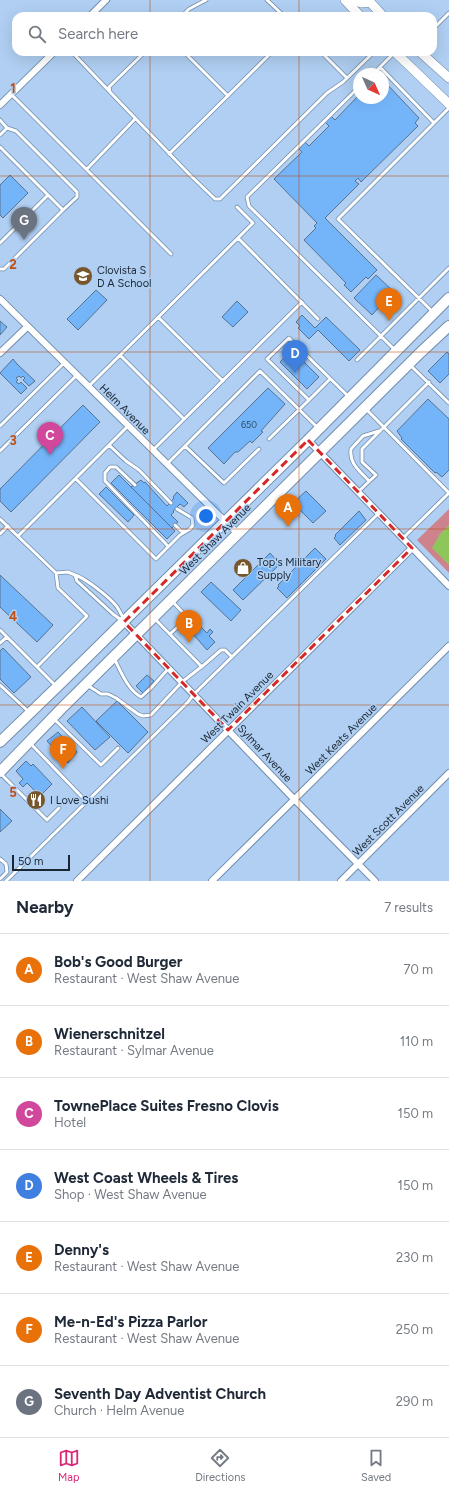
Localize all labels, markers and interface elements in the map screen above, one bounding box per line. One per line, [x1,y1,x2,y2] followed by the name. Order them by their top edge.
[12,12,437,56] search box
[26,23,48,45] icon: search
[58,25,138,43] text: Search here
[353,68,389,104] north arrow
[10,81,16,96] text: 1
[11,207,37,240] pin: G
[9,257,17,272] text: 2
[97,264,151,290] place label: Clovista S D A School
[72,265,94,287] school or university icon: Clovista S D A School
[376,288,402,321] pin: E
[282,340,308,373] pin: D
[97,381,153,437] street label: Helm Avenue
[241,419,257,430] house number: 650
[37,422,63,455] pin: C
[9,433,17,448] text: 3
[275,494,301,527] pin: A
[177,501,254,578] street label: West Shaw Avenue
[196,506,216,526] your location
[257,556,322,582] place label: Top's Military Supply
[232,557,254,579] shop icon: Top's Military Supply
[9,609,17,624] text: 4
[176,610,202,643] pin: B
[199,669,276,746] street label: West Twain Avenue
[303,701,380,778] street label: West Keats Avenue
[235,722,294,785] street label: Sylmar Avenue
[50,736,76,769] pin: F
[350,782,427,859] street label: West Scott Avenue
[9,785,17,800] text: 5
[25,789,47,811] restaurant icon: I Love Sushi
[50,794,109,807] place label: I Love Sushi
[12,853,70,872] scale bar
[18,855,43,868] text: 50 m
[16,897,74,917] text: Nearby
[384,900,433,915] text: 7 results
[54,953,183,971] text: Bob's Good Burger
[24,962,34,977] text: A
[403,962,433,977] text: 70 m
[54,971,239,986] text: Restaurant · West Shaw Avenue
[54,1025,165,1043] text: Wienerschnitzel
[25,1034,33,1049] text: B
[400,1034,433,1049] text: 110 m
[54,1043,214,1058] text: Restaurant · Sylmar Avenue
[54,1097,279,1115] text: TownePlace Suites Fresno Clovis
[24,1106,34,1121] text: C
[398,1106,433,1121] text: 150 m
[54,1115,86,1130] text: Hotel
[54,1169,238,1187] text: West Coast Wheels & Tires
[24,1178,34,1193] text: D
[398,1178,433,1193] text: 150 m
[54,1187,207,1202] text: Shop · West Shaw Avenue
[54,1241,109,1259] text: Denny's
[25,1250,33,1265] text: E
[396,1250,433,1265] text: 230 m
[54,1259,239,1274] text: Restaurant · West Shaw Avenue
[54,1313,207,1331] text: Me-n-Ed's Pizza Parlor
[25,1322,33,1337] text: F
[396,1322,433,1337] text: 250 m
[54,1331,239,1346] text: Restaurant · West Shaw Avenue
[54,1385,266,1403] text: Seventh Day Adventist Church
[24,1394,34,1409] text: G
[396,1394,433,1409] text: 290 m
[54,1403,184,1418] text: Church · Helm Avenue
[58,1447,80,1484] tab: Map
[195,1447,245,1484] tab: Directions
[361,1447,391,1484] tab: Saved

